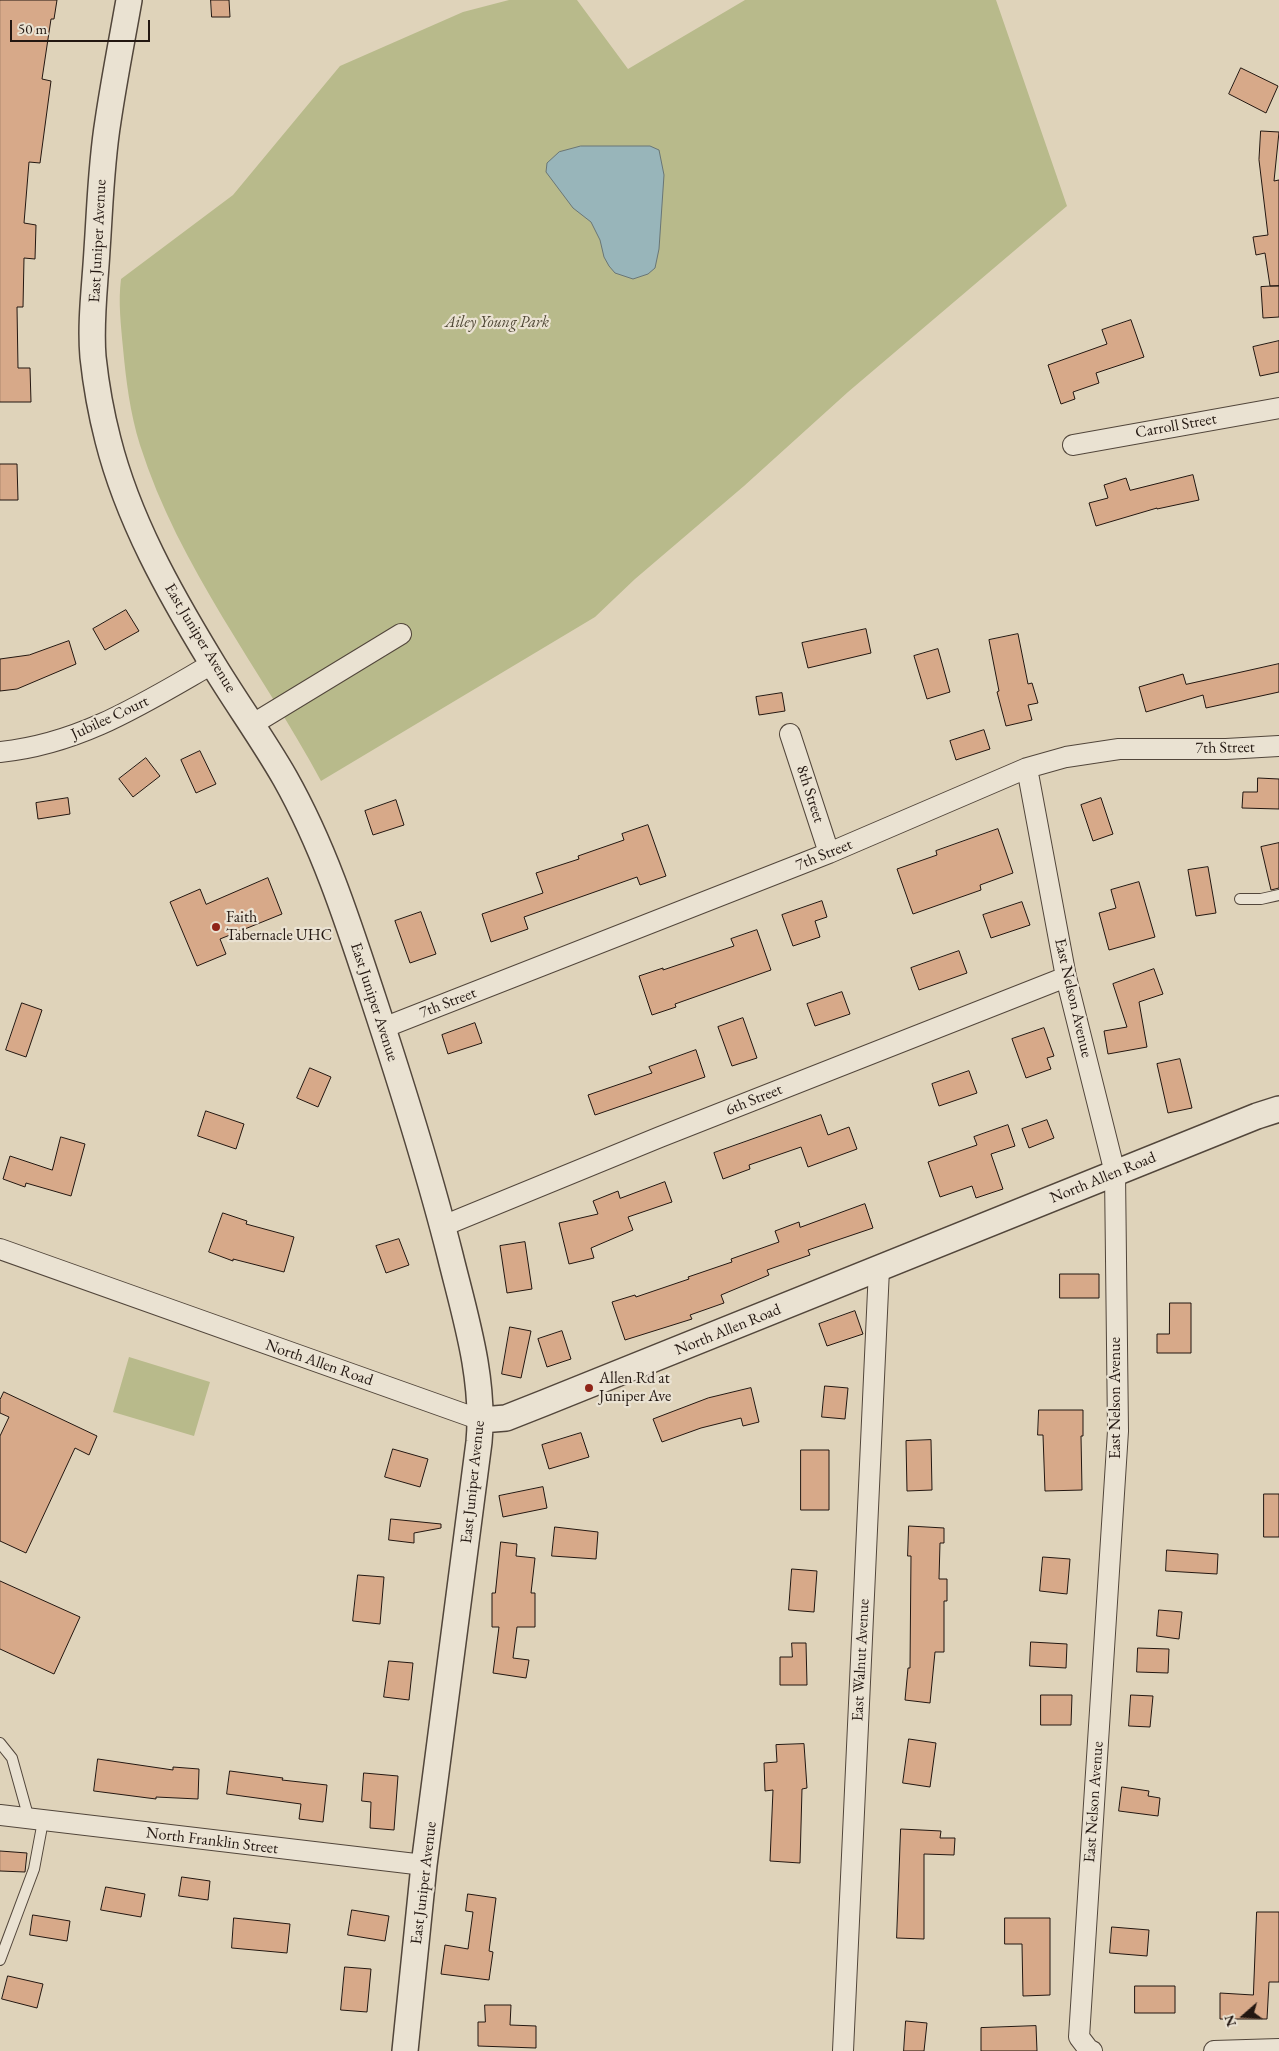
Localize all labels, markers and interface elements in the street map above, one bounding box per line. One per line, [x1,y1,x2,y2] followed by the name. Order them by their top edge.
[12,10,152,42] scale bar
[18,19,47,38] text: 50 m
[85,179,111,303] street label: East Juniper Avenue
[445,313,549,333] park label: Ailey Young Park
[1134,409,1218,443] street label: Carroll Street
[160,580,240,696] street label: East Juniper Avenue
[68,692,152,744] street label: Jubilee Court
[1195,738,1255,758] street label: 7th Street
[792,763,828,825] street label: 8th Street
[793,835,855,875] street label: 7th Street
[226,908,332,946] place label: Faith Tabernacle UHC
[210,921,222,933] marker: Faith Tabernacle UHC
[1050,936,1096,1060] street label: East Nelson Avenue
[346,940,402,1064] street label: East Juniper Avenue
[417,983,479,1023] street label: 7th Street
[723,1080,785,1120] street label: 6th Street
[1047,1148,1159,1208] street label: North Allen Road
[672,1300,784,1360] street label: North Allen Road
[263,1336,375,1390] street label: North Allen Road
[1106,1337,1126,1459] street label: East Nelson Avenue
[599,1369,671,1407] place label: Allen Rd at Juniper Ave
[583,1382,595,1394] marker: Allen Rd at Juniper Ave
[457,1420,489,1544] street label: East Juniper Avenue
[848,1598,874,1722] street label: East Walnut Avenue
[1080,1741,1108,1863] street label: East Nelson Avenue
[407,1820,441,1946] street label: East Juniper Avenue
[145,1823,279,1859] street label: North Franklin Street
[1219,1991,1269,2041] north arrow
[1219,2013,1240,2029] text: N

